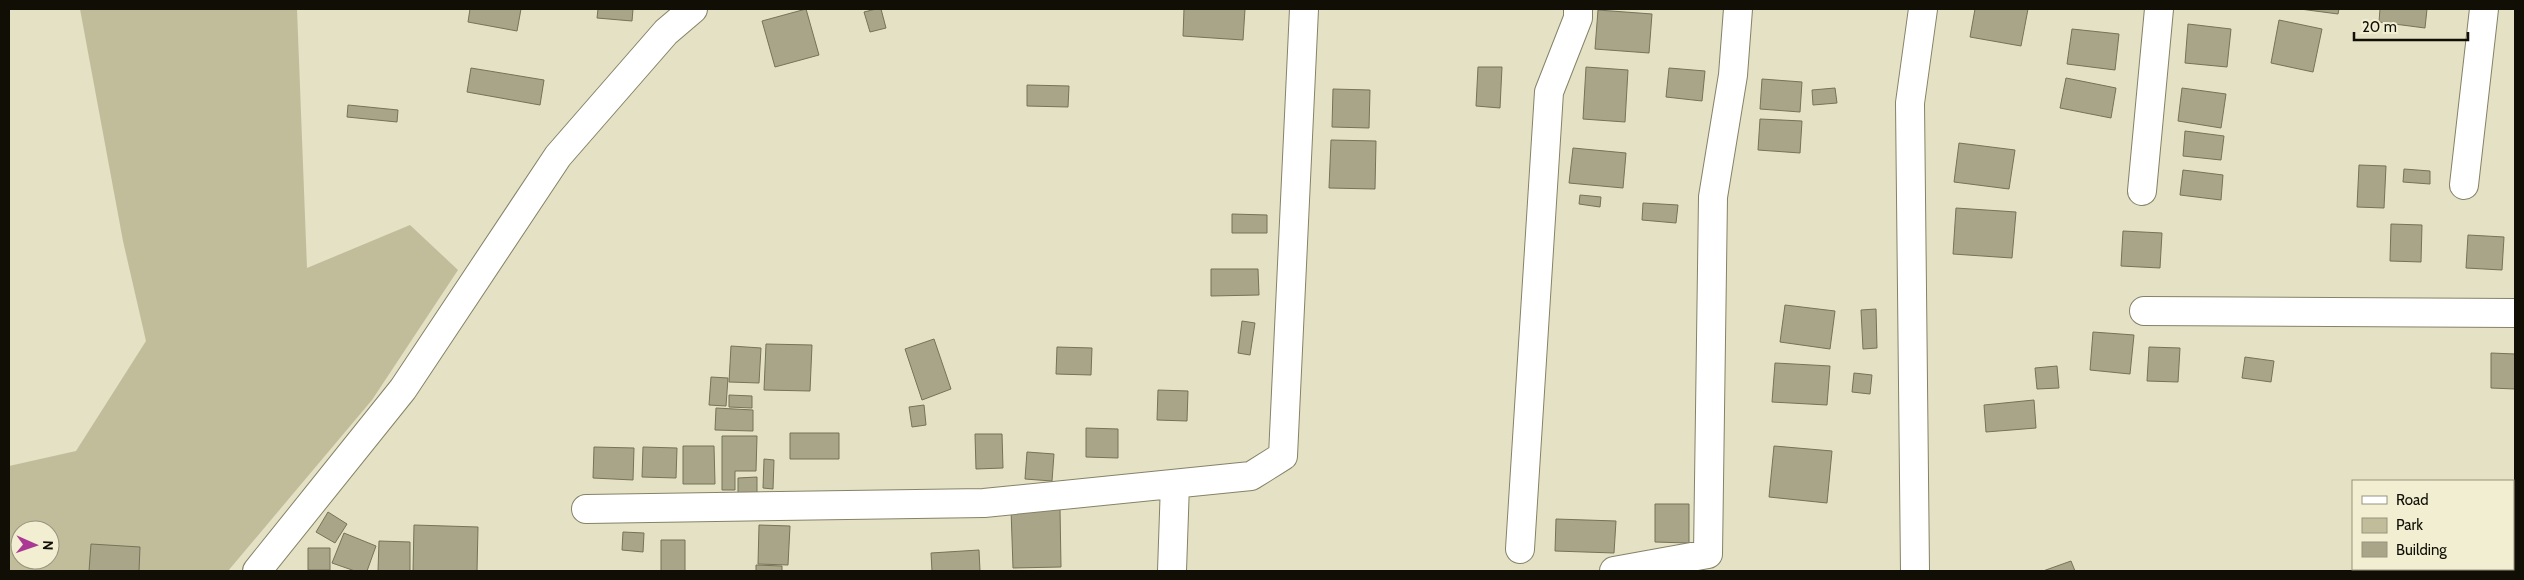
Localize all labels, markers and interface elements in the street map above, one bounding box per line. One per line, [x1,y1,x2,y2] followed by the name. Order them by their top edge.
[2354,10,2468,42] scale bar
[2362,18,2397,36] text: 20 m
[2352,480,2514,570] legend
[2396,491,2429,509] text: Road
[2396,516,2423,534] text: Park
[10,520,60,570] north arrow
[39,540,57,551] text: N
[2396,541,2447,559] text: Building

